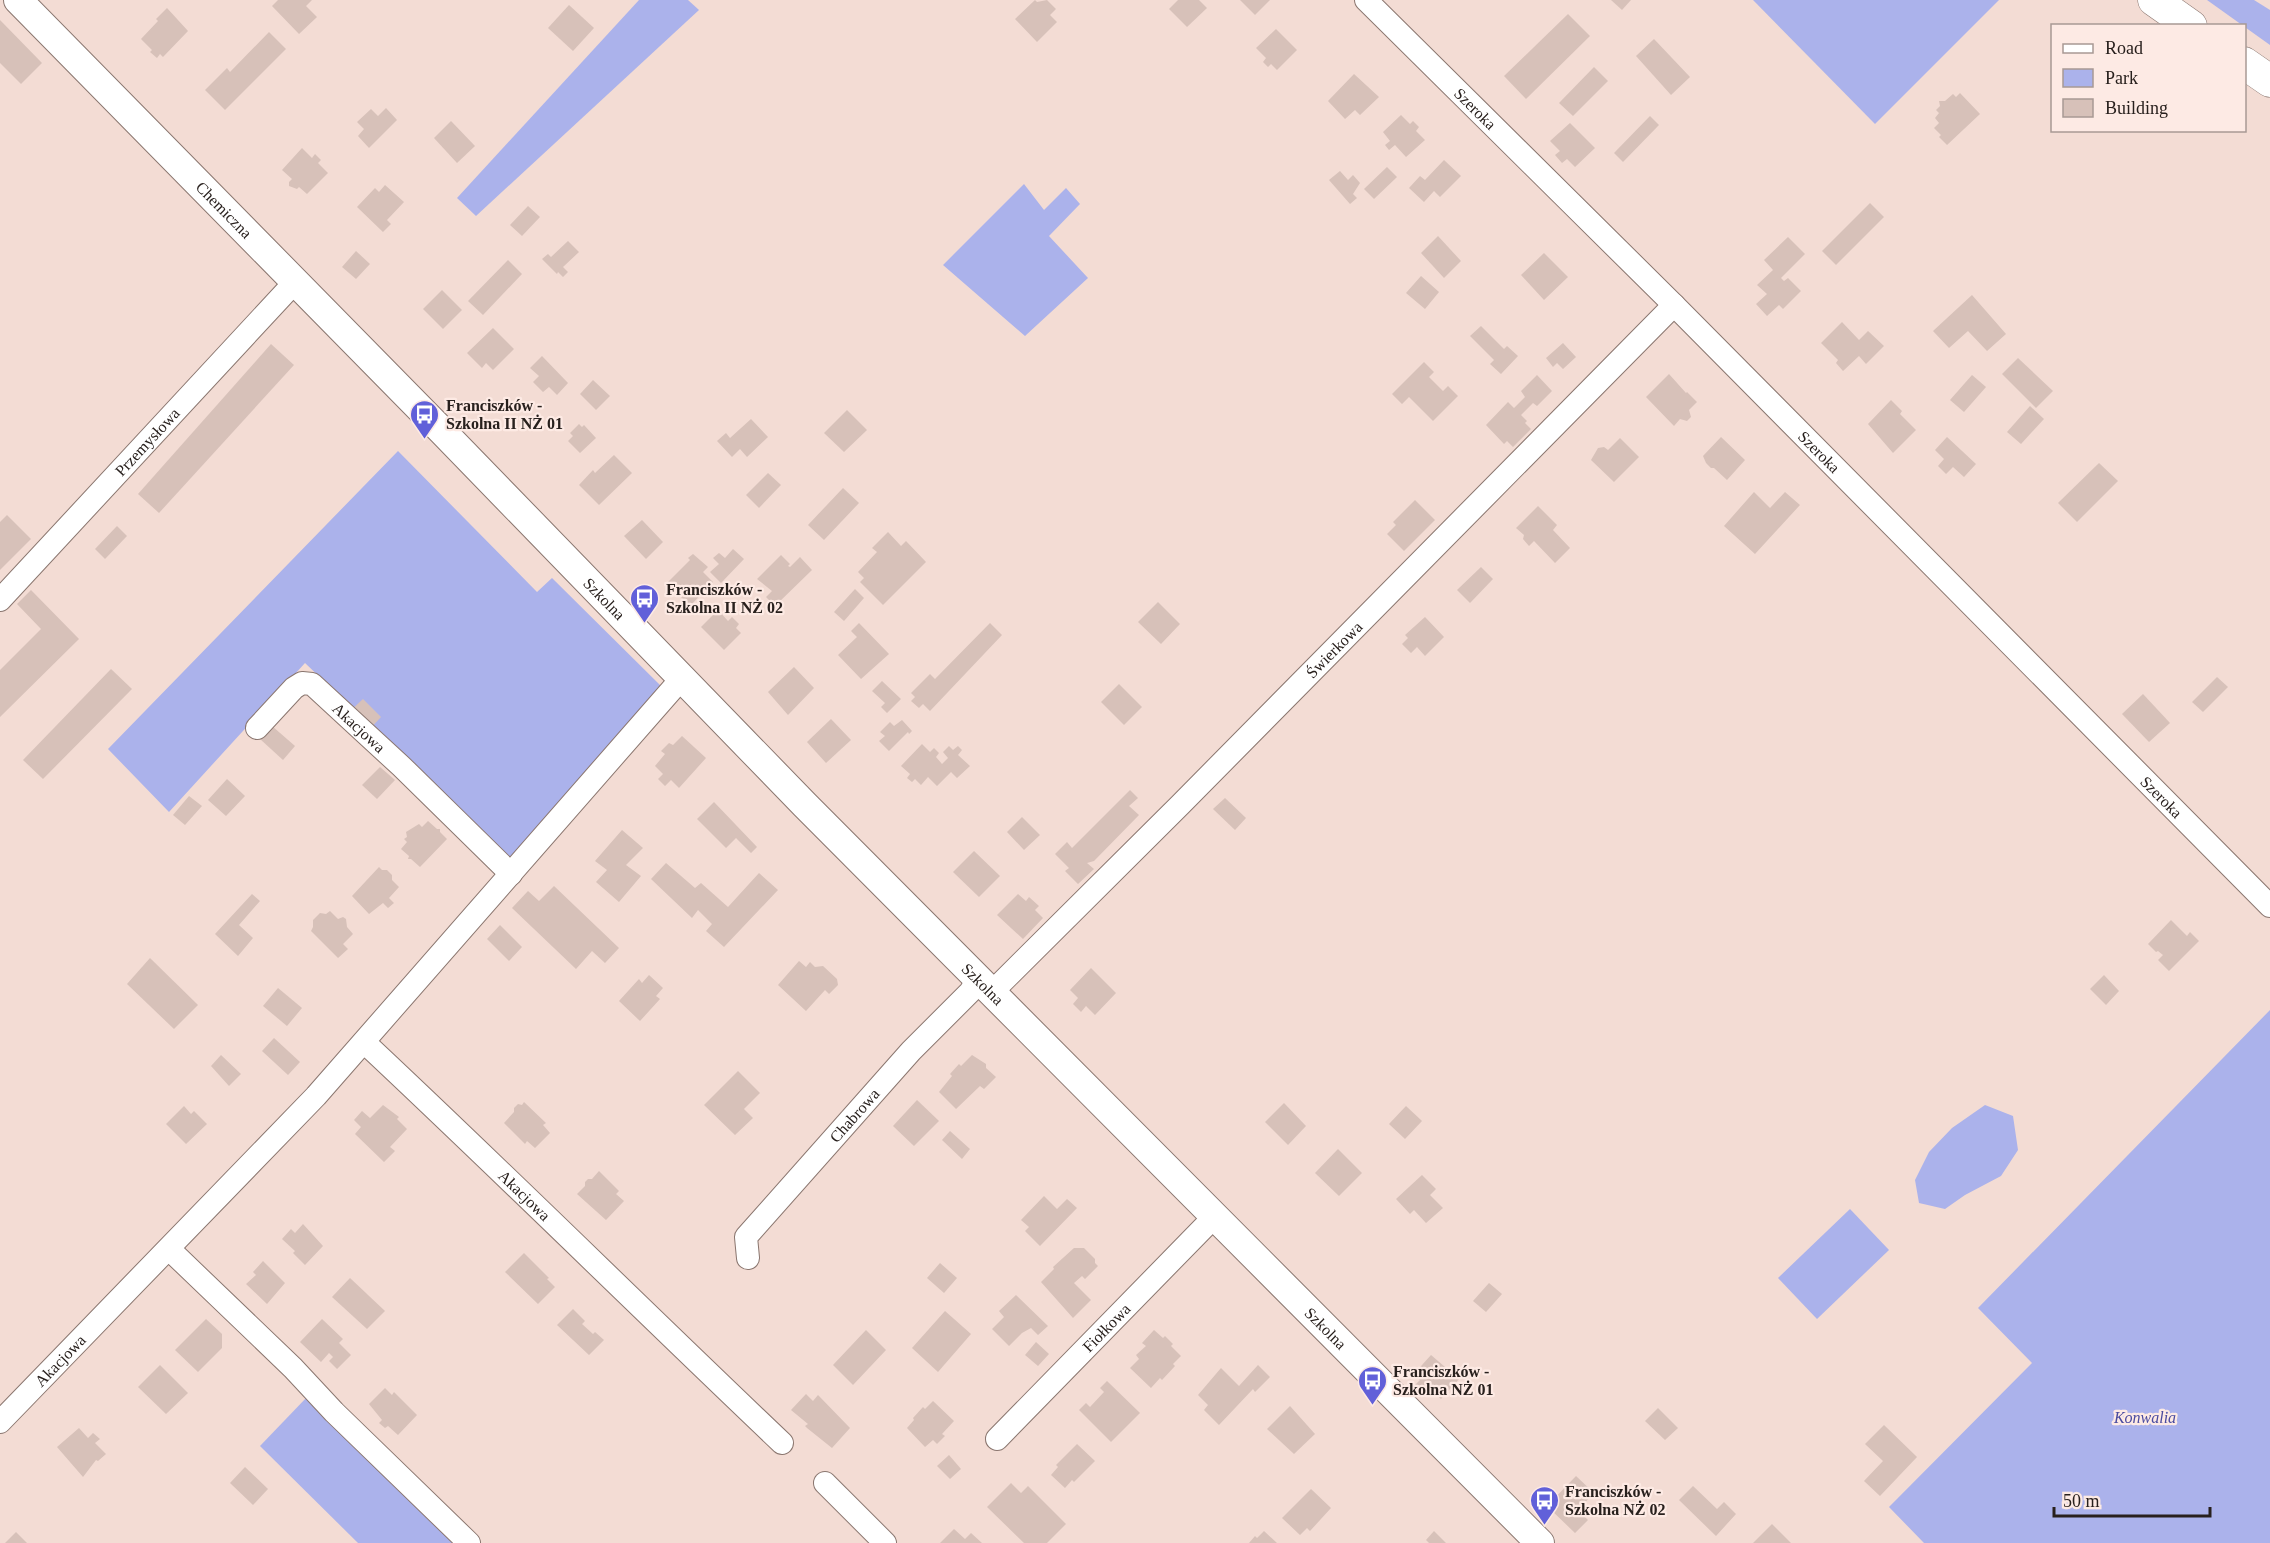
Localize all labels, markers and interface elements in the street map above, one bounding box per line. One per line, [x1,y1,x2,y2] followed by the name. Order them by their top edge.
[2051,24,2246,132] legend
[2105,38,2143,58] text: Road
[2105,68,2138,88] text: Park
[1451,84,1500,133] street label: Szeroka
[2105,98,2168,118] text: Building
[193,178,255,241] street label: Chemiczna
[446,397,563,432] place label: Franciszków - Szkolna II NŻ 01
[409,398,441,440] bus stop icon: Franciszków - Szkolna II NŻ 01
[111,404,182,479] street label: Przemysłowa
[1795,427,1844,476] street label: Szeroka
[580,574,629,623] street label: Szkolna
[666,581,783,616] place label: Franciszków - Szkolna II NŻ 02
[629,582,661,624] bus stop icon: Franciszków - Szkolna II NŻ 02
[1302,618,1365,681] street label: Świerkowa
[329,699,389,756] street label: Akacjowa
[2137,772,2186,821] street label: Szeroka
[959,959,1007,1008] street label: Szkolna
[826,1085,882,1145] street label: Chabrowa
[495,1166,554,1224] street label: Akacjowa
[1079,1300,1133,1355] street label: Fiołkowa
[1302,1304,1350,1352] street label: Szkolna
[31,1331,89,1389] street label: Akacjowa
[1393,1363,1493,1398] place label: Franciszków - Szkolna NŻ 01
[1356,1364,1388,1406] bus stop icon: Franciszków - Szkolna NŻ 01
[2113,1409,2176,1426] park label: Konwalia
[2054,1480,2210,1518] scale bar
[1565,1483,1665,1518] place label: Franciszków - Szkolna NŻ 02
[1528,1484,1560,1526] bus stop icon: Franciszków - Szkolna NŻ 02
[2063,1491,2100,1511] text: 50 m

